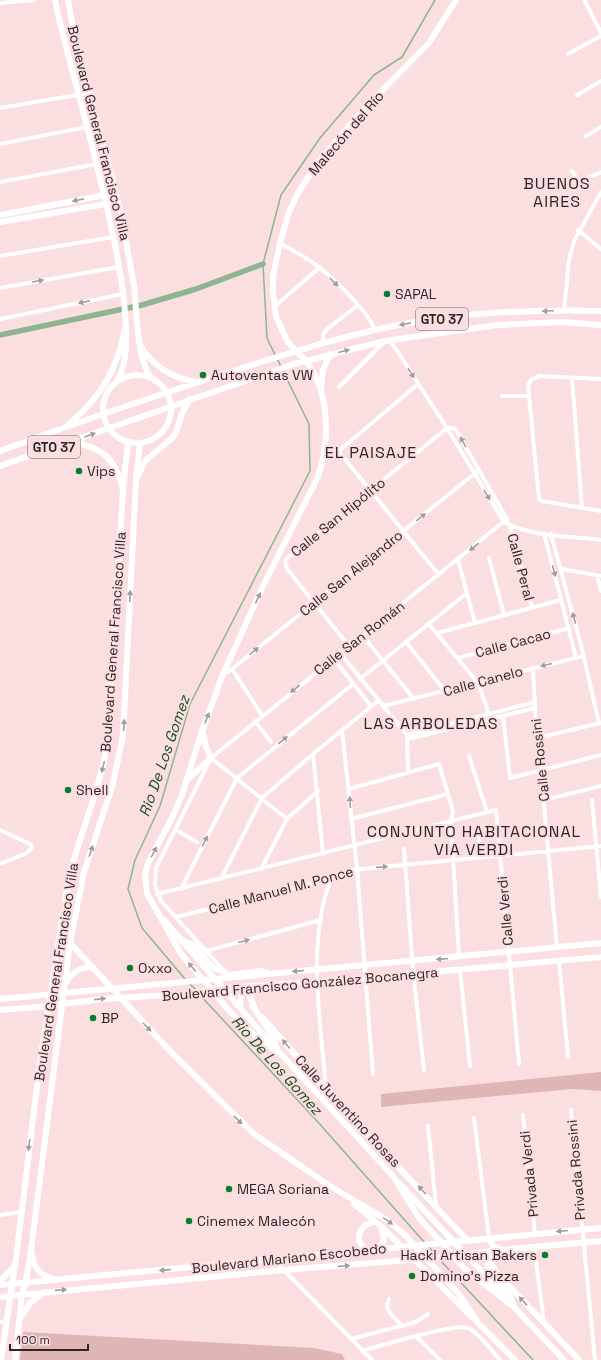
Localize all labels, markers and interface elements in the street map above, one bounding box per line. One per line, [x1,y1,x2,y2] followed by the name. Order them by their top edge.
[63,23,135,243] street label: Boulevard General Francisco Villa
[304,87,388,179] street label: Malecón del Río
[523,173,591,212] district label: BUENOS AIRES
[72,197,84,203] one-way arrow
[329,277,339,287] one-way arrow
[32,278,45,284] one-way arrow
[395,285,437,303] place label: SAPAL
[382,289,392,299] marker: SAPAL
[78,299,91,305] one-way arrow
[542,307,554,314] one-way arrow
[416,308,468,330] road number: GTO 37
[399,321,411,327] one-way arrow
[338,348,350,354] one-way arrow
[211,366,313,384] place label: Autoventas VW
[407,368,415,378] one-way arrow
[198,370,208,380] marker: Autoventas VW
[84,431,96,437] one-way arrow
[28,436,80,458] road number: GTO 37
[459,436,466,448] one-way arrow
[325,442,417,463] district label: EL PAISAJE
[87,462,116,480] place label: Vips
[74,466,84,476] marker: Vips
[287,473,389,561] street label: Calle San Hipólito
[483,490,491,500] one-way arrow
[415,512,426,521] one-way arrow
[296,526,406,620] street label: Calle San Alejandro
[96,531,130,753] street label: Boulevard General Francisco Villa
[503,531,539,603] street label: Calle Peral
[468,542,479,551] one-way arrow
[551,565,557,577] one-way arrow
[126,590,133,602] one-way arrow
[255,592,261,604] one-way arrow
[310,597,408,679] street label: Calle San Román
[571,612,577,624] one-way arrow
[473,624,553,662] street label: Calle Cacao
[249,647,260,656] one-way arrow
[441,662,525,700] street label: Calle Canelo
[539,663,552,669] one-way arrow
[290,684,301,693] one-way arrow
[134,692,194,819] water label: Rio De Los Gomez
[205,712,211,724] one-way arrow
[364,713,498,734] district label: LAS ARBOLEDAS
[527,718,553,802] street label: Calle Rossini
[120,719,127,731] one-way arrow
[277,736,288,745] one-way arrow
[99,761,105,774] one-way arrow
[76,781,108,799] place label: Shell
[63,785,73,795] marker: Shell
[346,796,353,808] one-way arrow
[367,821,581,860] district label: CONJUNTO HABITACIONAL VIA VERDI
[202,836,208,847] one-way arrow
[88,844,94,856] one-way arrow
[151,846,158,858] one-way arrow
[30,861,82,1083] street label: Boulevard General Francisco Villa
[207,862,355,918] street label: Calle Manuel M. Ponce
[376,864,389,870] one-way arrow
[493,876,517,946] street label: Calle Verdi
[238,937,250,943] one-way arrow
[436,955,448,962] one-way arrow
[138,959,172,977] place label: Oxxo
[187,961,196,972] one-way arrow
[125,963,135,973] marker: Oxxo
[161,963,439,1005] street label: Boulevard Francisco González Bocanegra
[292,967,304,974] one-way arrow
[94,996,106,1003] one-way arrow
[101,1009,119,1027] place label: BP
[228,1012,327,1119] water label: Rio De Los Gomez
[88,1013,98,1023] marker: BP
[142,1022,152,1032] one-way arrow
[281,1039,290,1049] one-way arrow
[291,1051,405,1171] street label: Calle Juventino Rosas
[233,1115,243,1125] one-way arrow
[563,1119,589,1221] street label: Privada Rossini
[516,1130,542,1218] street label: Privada Verdi
[26,1139,32,1152] one-way arrow
[237,1180,329,1198] place label: MEGA Soriana
[224,1184,234,1194] marker: MEGA Soriana
[417,1185,427,1195] one-way arrow
[197,1212,316,1230] place label: Cinemex Malecón
[184,1216,194,1226] marker: Cinemex Malecón
[382,1217,393,1225] one-way arrow
[556,1228,568,1235] one-way arrow
[191,1239,387,1277] street label: Boulevard Mariano Escobedo
[400,1246,537,1264] place label: Hackl Artisan Bakers
[540,1250,550,1260] marker: Hackl Artisan Bakers
[338,1262,350,1269] one-way arrow
[159,1267,171,1274] one-way arrow
[420,1267,519,1285] place label: Domino's Pizza
[407,1271,417,1281] marker: Domino's Pizza
[55,1287,67,1294] one-way arrow
[518,1296,528,1306] one-way arrow
[10,1326,88,1352] scale bar
[16,1332,50,1348] text: 100 m

